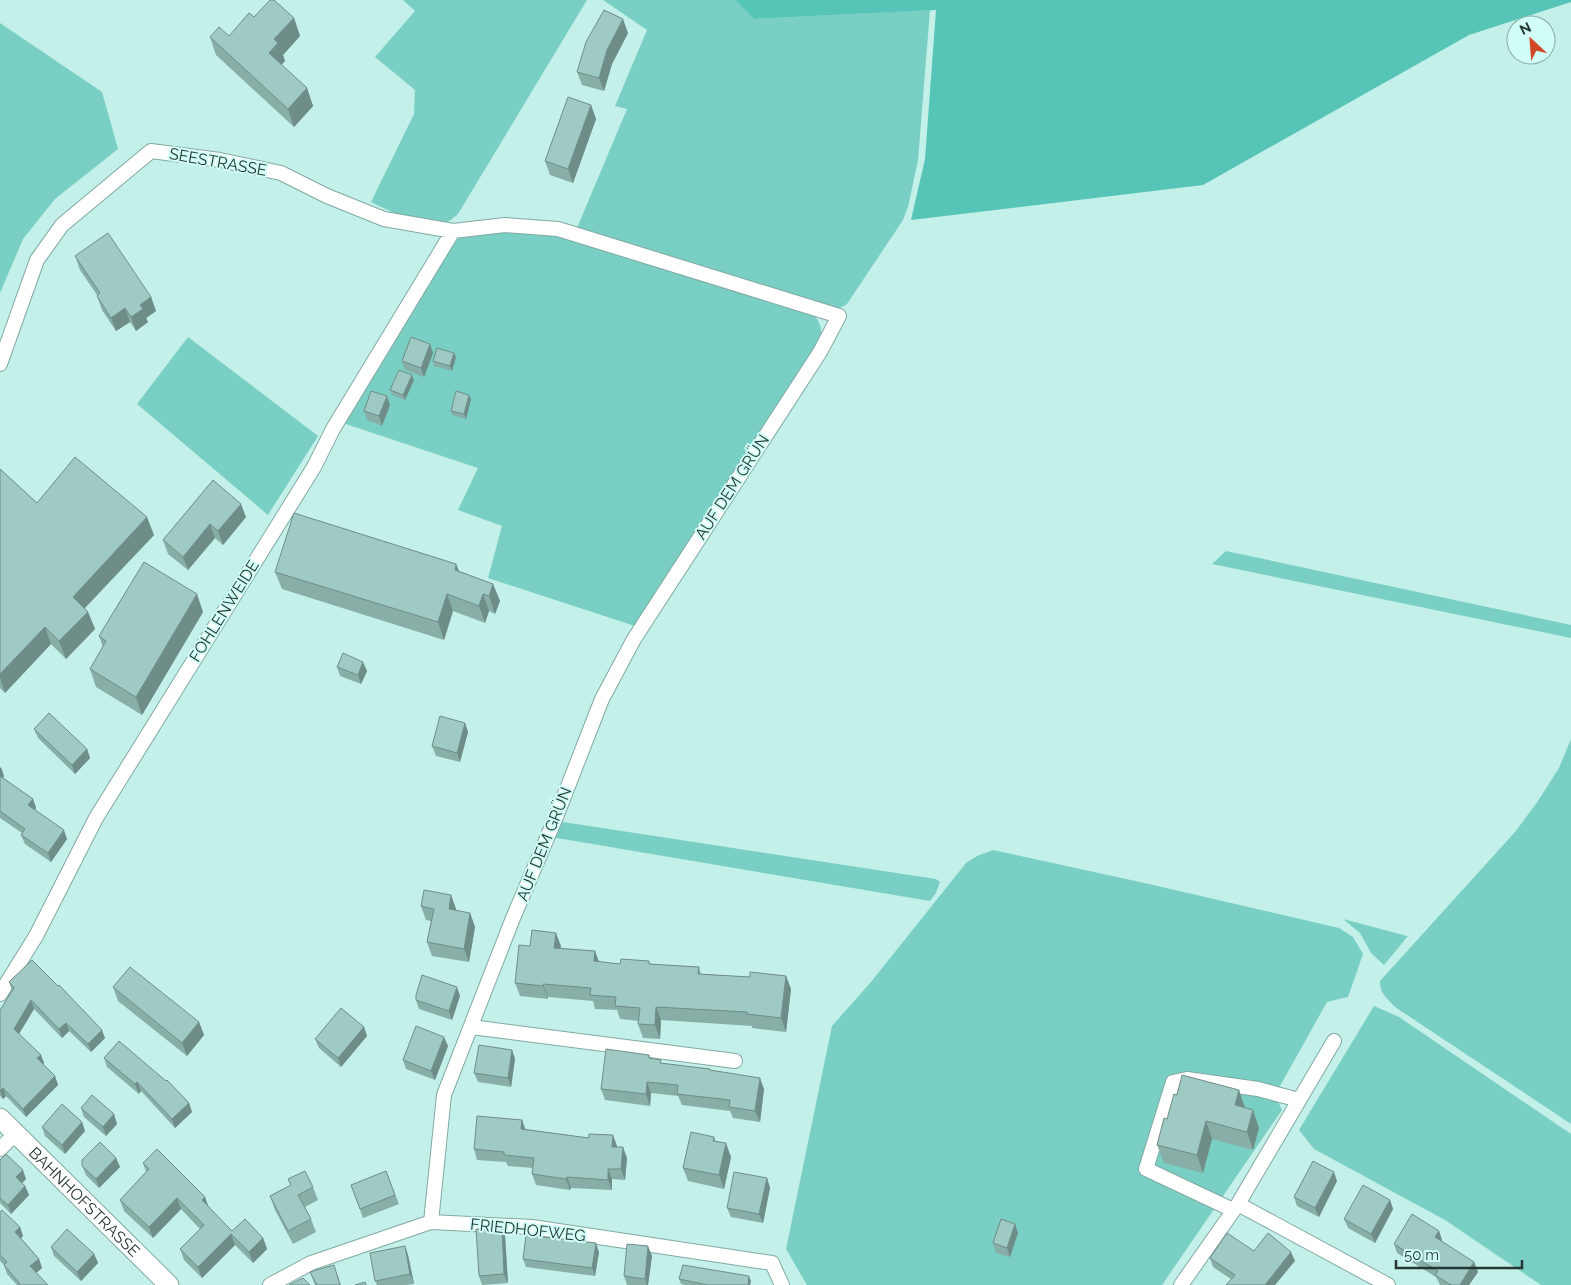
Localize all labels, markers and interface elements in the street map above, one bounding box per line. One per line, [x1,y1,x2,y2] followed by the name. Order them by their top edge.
[1506,15,1556,65] north arrow
[1517,19,1534,38] text: N
[168,144,269,180] street label: SEESTRASSE
[690,430,773,543] street label: AUF DEM GRÜN
[185,557,263,665] street label: FOHLENWEIDE
[512,784,576,904] street label: AUF DEM GRÜN
[25,1143,144,1261] street label: BAHNHOFSTRASSE
[469,1214,587,1246] street label: FRIEDHOFWEG
[1396,1238,1522,1270] scale bar
[1404,1246,1439,1264] text: 50 m

